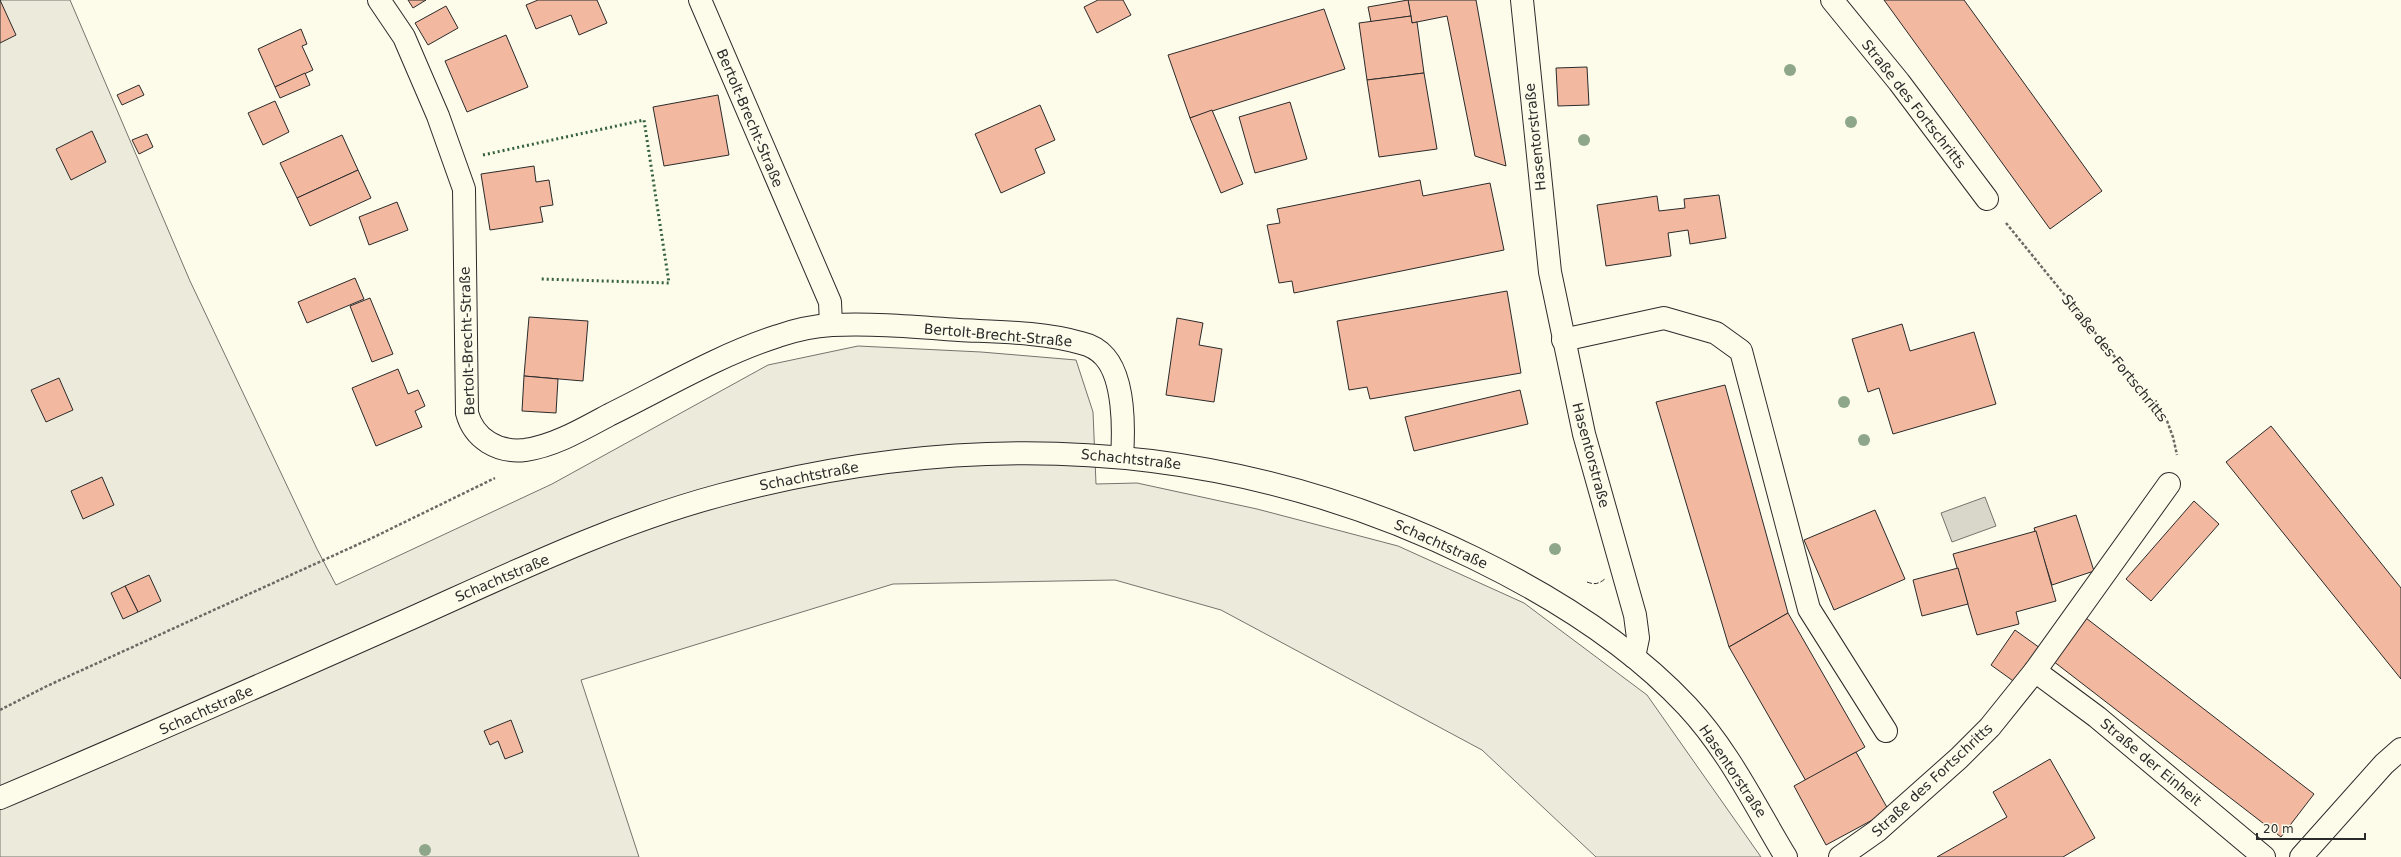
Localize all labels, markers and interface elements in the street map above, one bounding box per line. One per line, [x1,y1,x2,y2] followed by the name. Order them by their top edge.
[1859,36,1969,172] street label: Straße des Fortschritts
[714,46,786,190] street label: Bertolt-Brecht-Straße
[1521,82,1549,192] street label: Hasentorstraße
[456,266,478,416] street label: Bertolt-Brecht-Straße
[2059,291,2171,425] street label: Straße des Fortschritts
[923,321,1073,349] street label: Bertolt-Brecht-Straße
[1569,401,1613,509] street label: Hasentorstraße
[1080,446,1182,472] street label: Schachtstraße
[758,459,860,493] street label: Schachtstraße
[1392,516,1490,572] street label: Schachtstraße
[453,551,551,605] street label: Schachtstraße
[157,682,255,738] street label: Schachtstraße
[2097,715,2205,809] street label: Straße der Einheit
[1868,720,1996,840] street label: Straße des Fortschritts
[1696,722,1770,820] street label: Hasentorstraße
[2257,815,2365,841] scale bar
[2263,822,2294,836] text: 20 m

